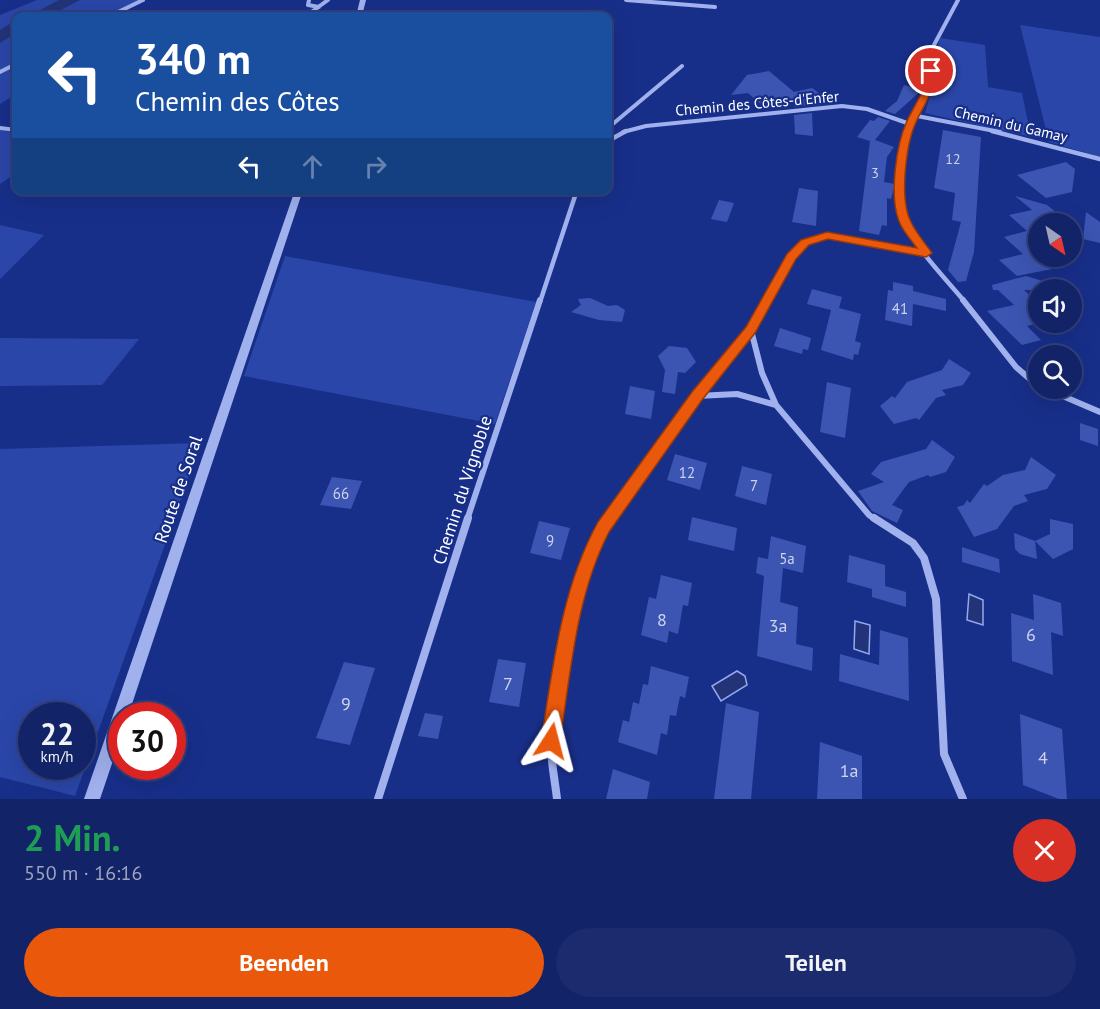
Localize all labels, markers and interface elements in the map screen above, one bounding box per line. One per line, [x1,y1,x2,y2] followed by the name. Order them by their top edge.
[135,31,251,86] text: 340 m
[36,36,114,114] icon: left
[905,45,956,96] pin
[914,54,947,87] icon: arrive
[135,84,340,118] text: Chemin des Côtes
[674,86,840,120] street label: Chemin des Côtes-d'Enfer
[952,102,1070,146] street label: Chemin du Gamay
[233,150,266,183] icon: left
[296,150,329,183] icon: ahead
[359,150,392,183] icon: right
[945,150,961,168] house number: 12
[871,164,879,182] house number: 3
[1028,213,1082,267] north arrow
[1028,213,1082,399] map controls
[1028,279,1082,333] button: sound
[892,299,908,318] house number: 41
[1028,345,1082,399] button: search
[427,413,497,567] street label: Chemin du Vignoble
[149,432,207,546] street label: Route de Soral
[679,463,695,482] house number: 12
[750,476,758,495] house number: 7
[333,484,349,503] house number: 66
[546,531,554,550] house number: 9
[779,549,795,568] house number: 5a
[657,608,667,631] house number: 8
[769,614,787,637] house number: 3a
[1026,623,1036,646] house number: 6
[503,672,513,695] house number: 7
[341,692,351,715] house number: 9
[108,702,186,780] speed limit sign: 30
[519,709,583,773] position arrow
[40,714,74,753] text: 22
[1038,746,1048,769] house number: 4
[41,747,73,766] text: km/h
[840,759,858,782] house number: 1a
[24,814,120,861] text: 2 Min.
[1013,819,1076,882] button: close
[24,860,142,886] text: 550 m · 16:16
[24,928,544,997] button: Beenden
[556,928,1076,997] button: Teilen

